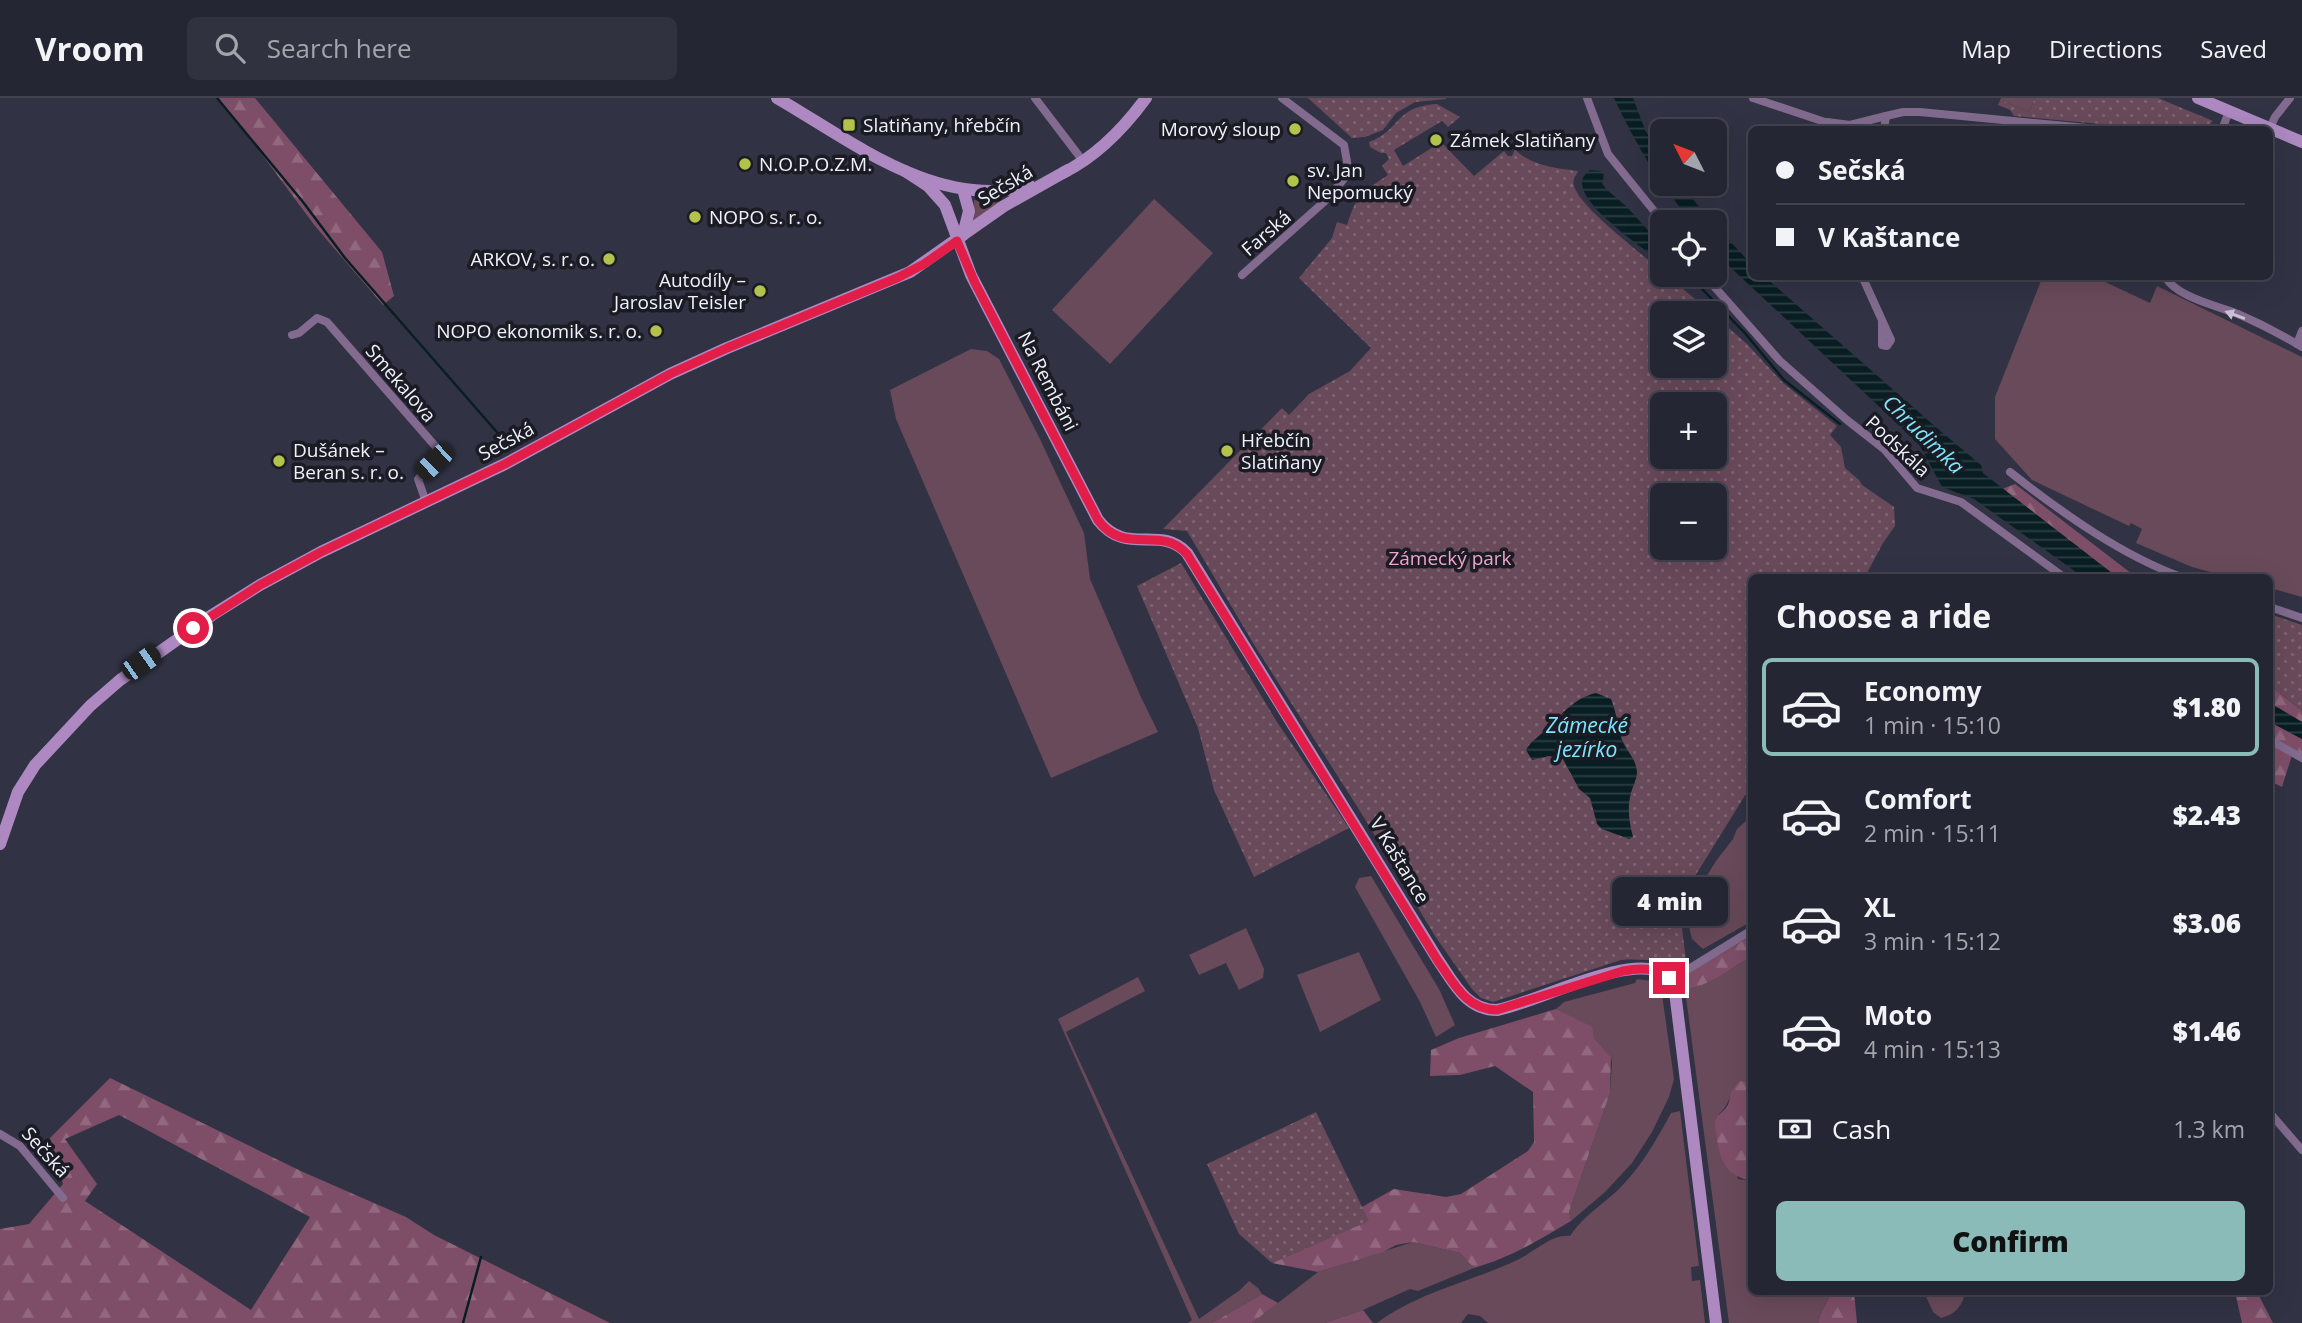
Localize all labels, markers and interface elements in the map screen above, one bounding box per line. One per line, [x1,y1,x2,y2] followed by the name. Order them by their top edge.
[187,17,677,80] search box
[35,26,145,71] text: Vroom
[211,29,249,67] icon: search
[267,30,412,66] text: Search here
[1961,32,2011,65] text: Map
[2049,32,2162,65] text: Directions
[2200,32,2267,65] text: Saved
[863,112,1021,138] place label: Slatiňany, hřebčín
[1161,116,1281,142] place label: Morový sloup
[841,117,857,133] marker: Slatiňany, hřebčín
[1650,119,1727,196] north arrow
[1650,119,1727,560] map controls
[1287,121,1303,137] marker: Morový sloup
[1450,127,1596,153] place label: Zámek Slatiňany
[1428,132,1444,148] marker: Zámek Slatiňany
[759,151,872,177] place label: N.O.P.O.Z.M.
[1818,152,1906,188] text: Sečská
[737,156,753,172] marker: N.O.P.O.Z.M.
[1307,157,1413,205] place label: sv. Jan Nepomucký
[973,158,1037,212] street label: Sečská
[1285,173,1301,189] marker: sv. Jan Nepomucký
[709,204,822,230] place label: NOPO s. r. o.
[1236,204,1296,262] street label: Farská
[687,209,703,225] marker: NOPO s. r. o.
[1650,210,1727,287] button: locate
[1818,219,1960,255] text: V Kaštance
[471,246,595,272] place label: ARKOV, s. r. o.
[601,251,617,267] marker: ARKOV, s. r. o.
[612,267,746,315] place label: Autodíly – Jaroslav Teisler
[752,283,768,299] marker: Autodíly – Jaroslav Teisler
[1650,301,1727,378] button: layers
[2225,309,2246,320] one-way arrow
[436,318,642,344] place label: NOPO ekonomik s. r. o.
[648,323,664,339] marker: NOPO ekonomik s. r. o.
[1012,327,1084,435] street label: Na Rembáni
[360,338,442,428] street label: Smekalova
[1877,388,1971,480] water label: Chrudimka
[1650,392,1727,469] button: +
[1860,409,1936,483] street label: Podskála
[473,415,539,467] street label: Sečská
[1241,427,1322,475] place label: Hřebčín Slatiňany
[293,437,404,485] place label: Dušánek – Beran s. r. o.
[412,440,457,484] car
[1219,443,1235,459] marker: Hřebčín Slatiňany
[271,453,287,469] marker: Dušánek – Beran s. r. o.
[1650,483,1727,560] button: −
[1388,545,1512,571] park label: Zámecký park
[1776,594,1991,637] text: Choose a ride
[177,612,209,644] route start
[118,642,165,684] car
[1864,673,1982,709] text: Economy
[1780,676,1843,739] icon: car
[2173,689,2241,725] text: $1.80
[1864,709,2001,741] text: 1 min · 15:10
[1545,711,1629,763] water label: Zámecké jezírko
[1864,781,1971,817] text: Comfort
[1780,784,1843,847] icon: car
[2173,797,2241,833] text: $2.43
[1364,812,1436,908] street label: V Kaštance
[1864,817,2001,849] text: 2 min · 15:11
[1611,876,1727,926] callout: 4 min
[1637,885,1703,917] text: 4 min
[1864,889,1896,925] text: XL
[1780,892,1843,955] icon: car
[2173,905,2241,941] text: $3.06
[1864,925,2001,957] text: 3 min · 15:12
[1653,962,1685,994] route end
[1864,997,1932,1033] text: Moto
[1780,1000,1843,1063] icon: car
[2173,1013,2241,1049] text: $1.46
[1864,1033,2001,1065] text: 4 min · 15:13
[1776,1110,1814,1148] icon: cash
[1832,1111,1891,1147] text: Cash
[2173,1113,2245,1145] text: 1.3 km
[16,1121,76,1183] street label: Sečská
[1776,1201,2245,1281] button: Confirm

